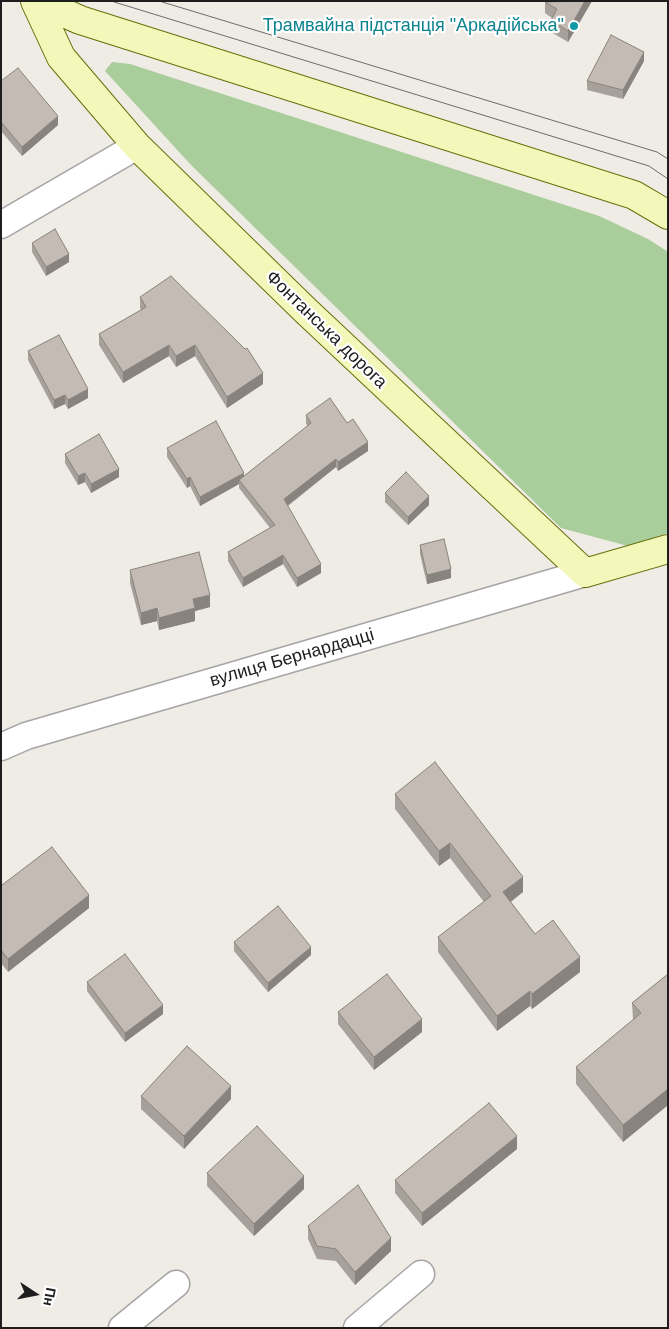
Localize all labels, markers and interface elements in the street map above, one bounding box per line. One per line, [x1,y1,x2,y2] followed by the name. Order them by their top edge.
[263,15,564,37] place label: Трамвайна підстанція "Аркадійська"
[568,20,580,32] marker: Трамвайна підстанція "Аркадійська"
[261,267,391,393] street label: Фонтанська дорога
[207,624,377,692] street label: вулиця Бернардацці
[10,1269,60,1319] north arrow
[40,1286,59,1307] text: Пн

